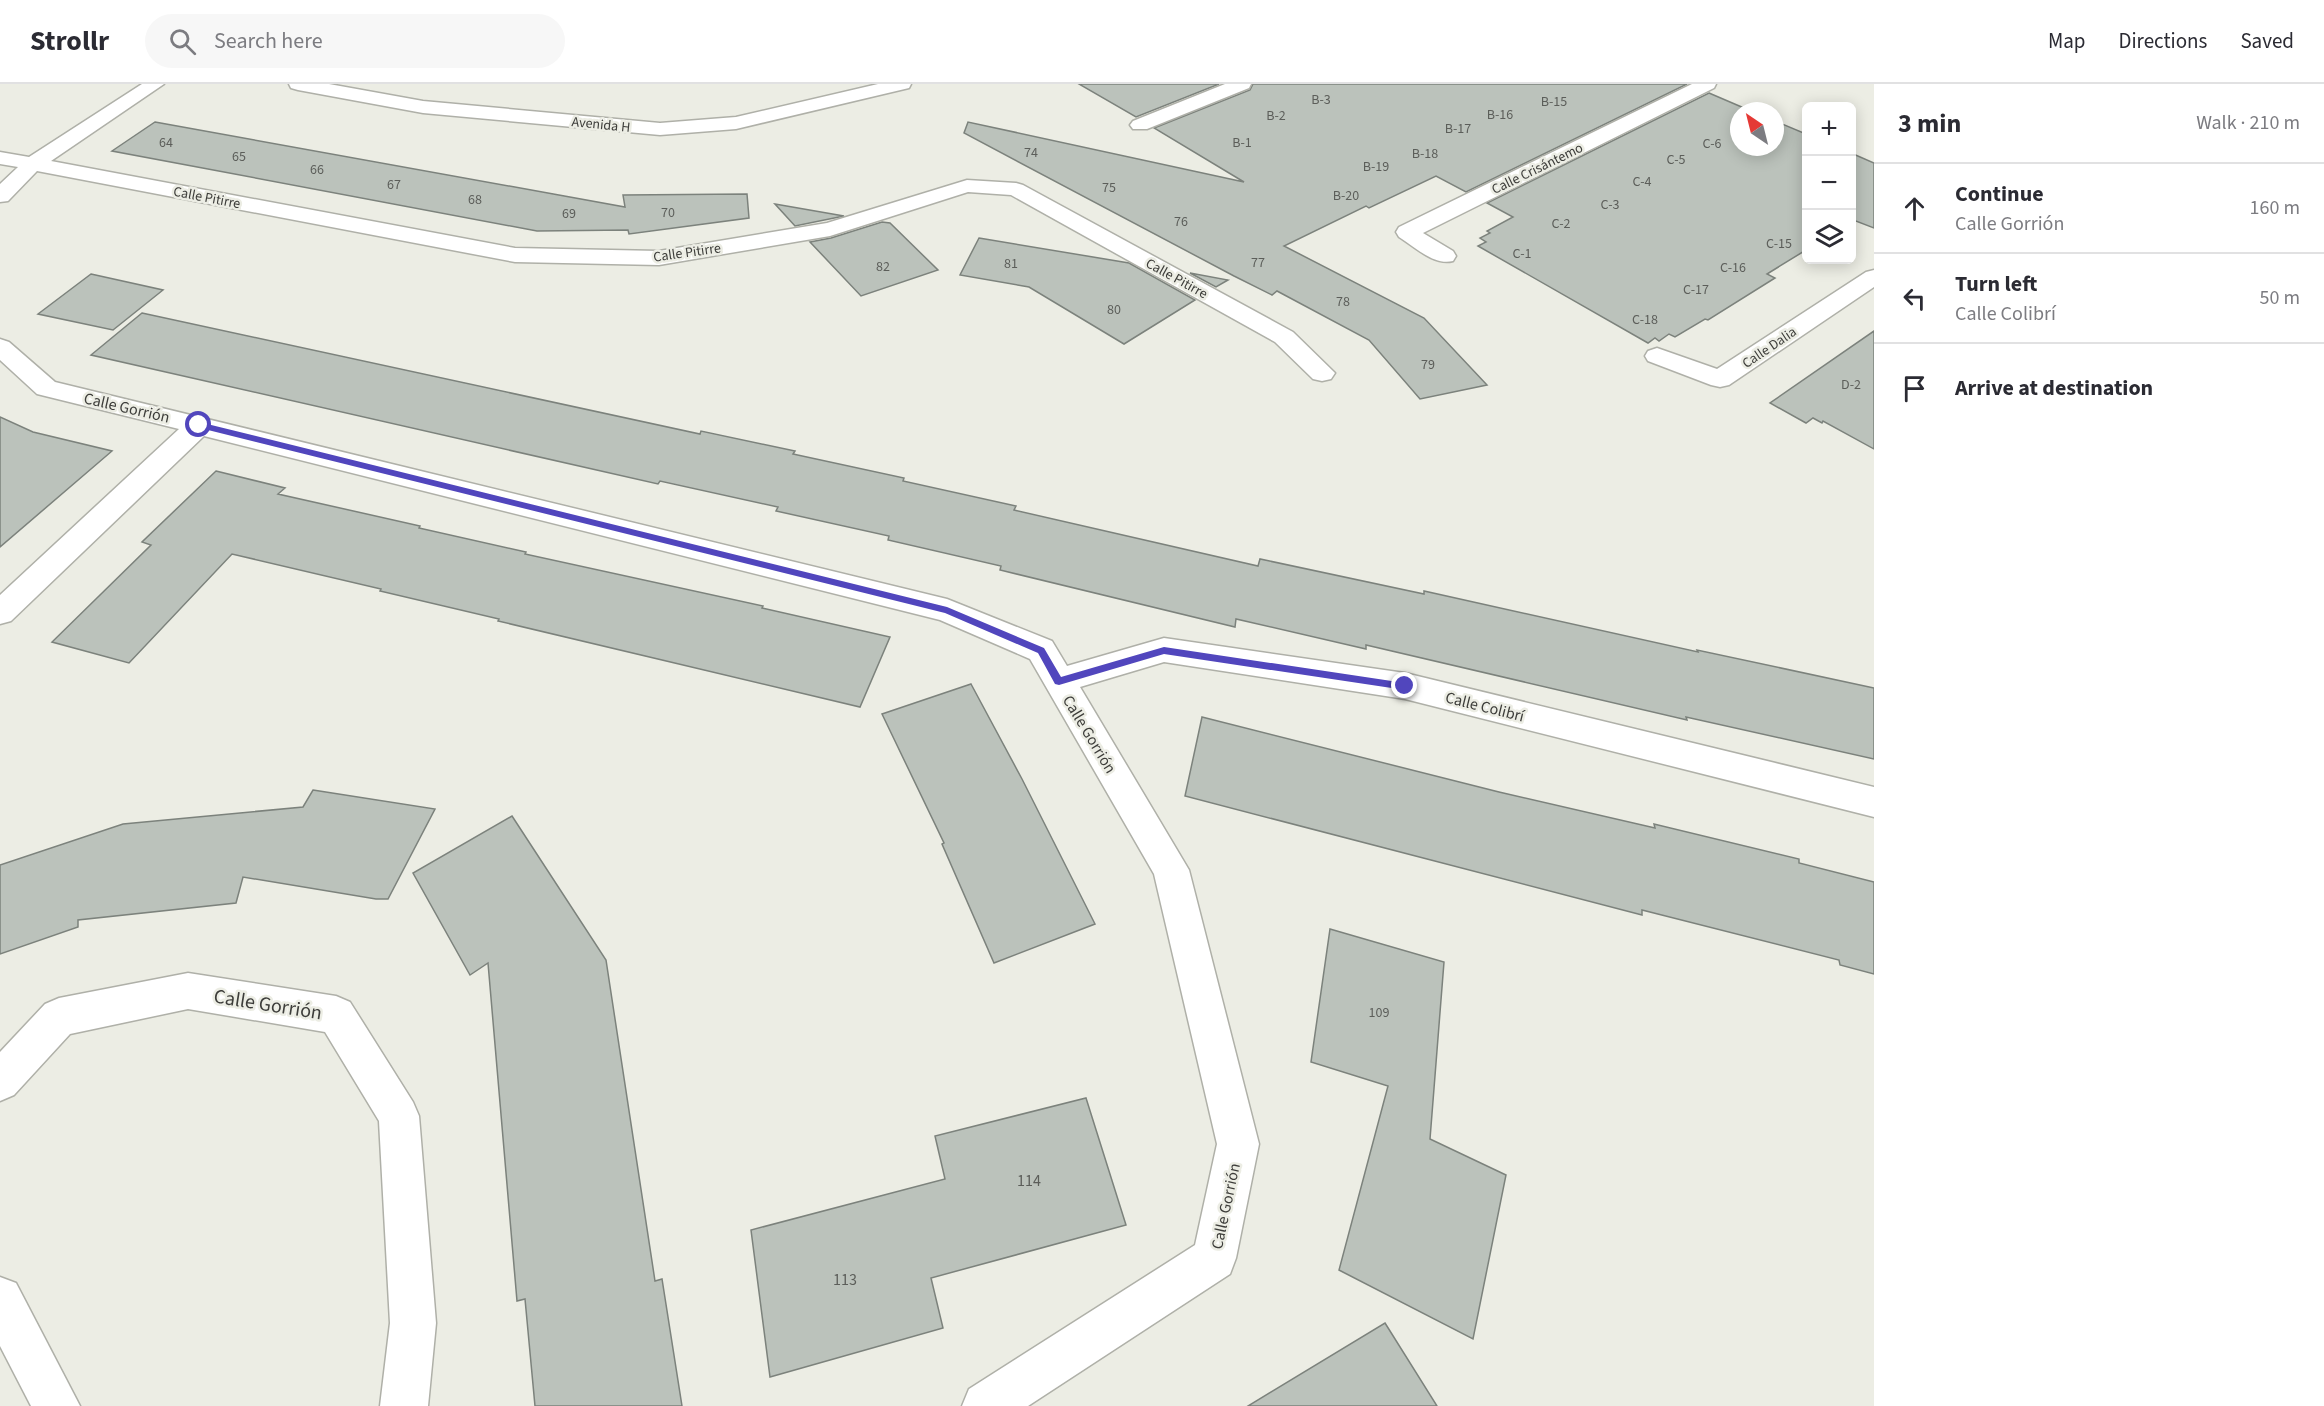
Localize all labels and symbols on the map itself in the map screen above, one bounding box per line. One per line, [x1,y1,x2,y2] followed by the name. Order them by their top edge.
[1311,90,1331,110] house number: B-3
[1541,92,1567,112] house number: B-15
[1730,102,1784,156] north arrow
[1487,105,1513,125] house number: B-16
[1266,106,1286,126] house number: B-2
[571,112,631,138] street label: Avenida H
[1445,119,1471,139] house number: B-17
[159,133,173,153] house number: 64
[1232,133,1252,153] house number: B-1
[1703,134,1722,154] house number: C-6
[1488,138,1587,200] street label: Calle Crisántemo
[1024,143,1038,163] house number: 74
[1412,144,1438,164] house number: B-18
[232,147,246,167] house number: 65
[1667,150,1686,170] house number: C-5
[1363,157,1389,177] house number: B-19
[310,160,324,180] house number: 66
[1633,172,1652,192] house number: C-4
[387,175,401,195] house number: 67
[1102,178,1116,198] house number: 75
[172,182,242,214] street label: Calle Pitirre
[1333,186,1359,206] house number: B-20
[468,190,482,210] house number: 68
[1601,195,1620,215] house number: C-3
[661,203,675,223] house number: 70
[562,204,576,224] house number: 69
[1174,212,1188,232] house number: 76
[1552,214,1571,234] house number: C-2
[1766,234,1792,254] house number: C-15
[652,238,722,268] street label: Calle Pitirre
[1513,244,1532,264] house number: C-1
[1251,253,1265,273] house number: 77
[1004,254,1018,274] house number: 81
[1142,254,1211,304] street label: Calle Pitirre
[876,257,890,277] house number: 82
[1720,258,1746,278] house number: C-16
[1683,280,1709,300] house number: C-17
[1336,292,1350,312] house number: 78
[1107,300,1121,320] house number: 80
[1632,310,1658,330] house number: C-18
[1738,322,1801,373] street label: Calle Dalia
[1421,355,1435,375] house number: 79
[1841,375,1861,395] house number: D-2
[82,387,172,429] street label: Calle Gorrión
[185,411,211,437] route start
[1391,672,1417,698] route end
[1443,687,1528,728] street label: Calle Colibrí
[1057,691,1121,778] street label: Calle Gorrión
[212,983,324,1027] street label: Calle Gorrión
[1369,1003,1389,1023] house number: 109
[1206,1161,1246,1251] street label: Calle Gorrión
[1017,1170,1041,1192] house number: 114
[833,1269,857,1291] house number: 113

